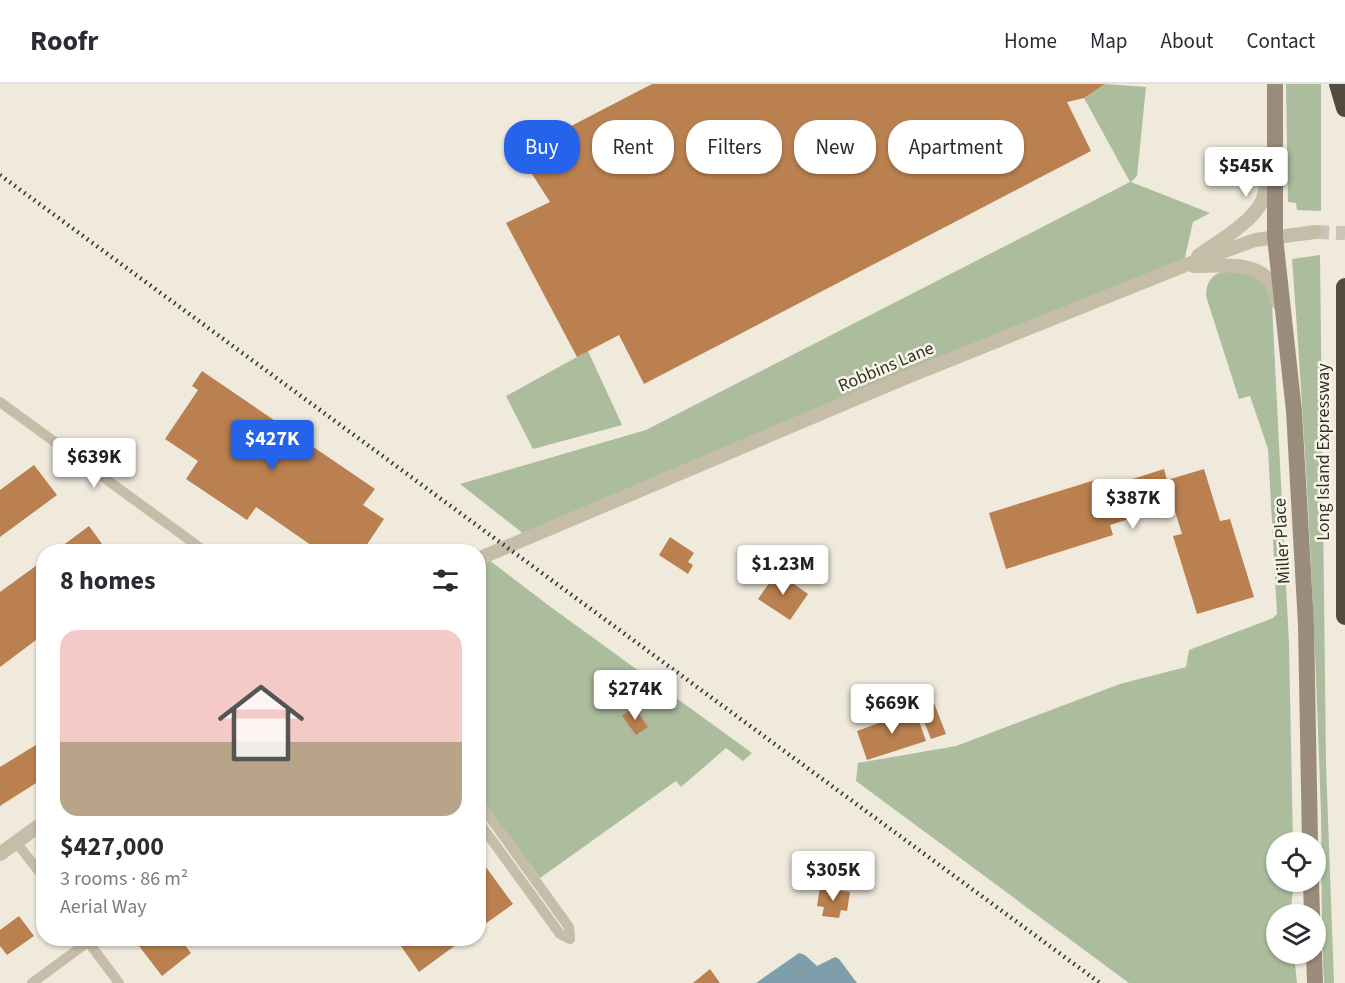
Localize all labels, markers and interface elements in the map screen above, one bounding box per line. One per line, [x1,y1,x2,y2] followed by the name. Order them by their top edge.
[30,21,99,61] text: Roofr
[1004,26,1057,56] text: Home
[1090,26,1128,56] text: Map
[1161,26,1213,56] text: About
[1246,26,1315,56] text: Contact
[504,120,580,174] chip: Buy
[592,120,674,174] chip: Rent
[686,120,782,174] chip: Filters
[794,120,876,174] chip: New
[888,120,1024,174] chip: Apartment
[1204,147,1288,198] pin: $545K
[1219,152,1273,180] text: $545K
[834,336,938,398] street label: Robbins Lane
[1311,363,1336,541] street label: Long Island Expressway
[230,420,314,471] pin: $427K
[245,425,299,453] text: $427K
[52,438,136,489] pin: $639K
[67,443,121,471] text: $639K
[1091,479,1175,530] pin: $387K
[1106,484,1160,512] text: $387K
[1267,497,1297,585] street label: Miller Place
[734,545,832,596] pin: $1.23M
[751,550,815,578] text: $1.23M
[60,562,155,599] text: 8 homes
[429,564,462,597] icon: filters
[207,669,315,777] icon: home
[593,670,677,721] pin: $274K
[608,675,662,703] text: $274K
[850,684,934,735] pin: $669K
[865,689,919,717] text: $669K
[60,828,164,865] text: $427,000
[1266,832,1326,964] map controls
[1266,832,1326,892] button: locate
[791,851,875,902] pin: $305K
[806,856,860,884] text: $305K
[60,865,188,893] text: 3 rooms · 86 m²
[60,893,147,921] text: Aerial Way
[1266,904,1326,964] button: layers

